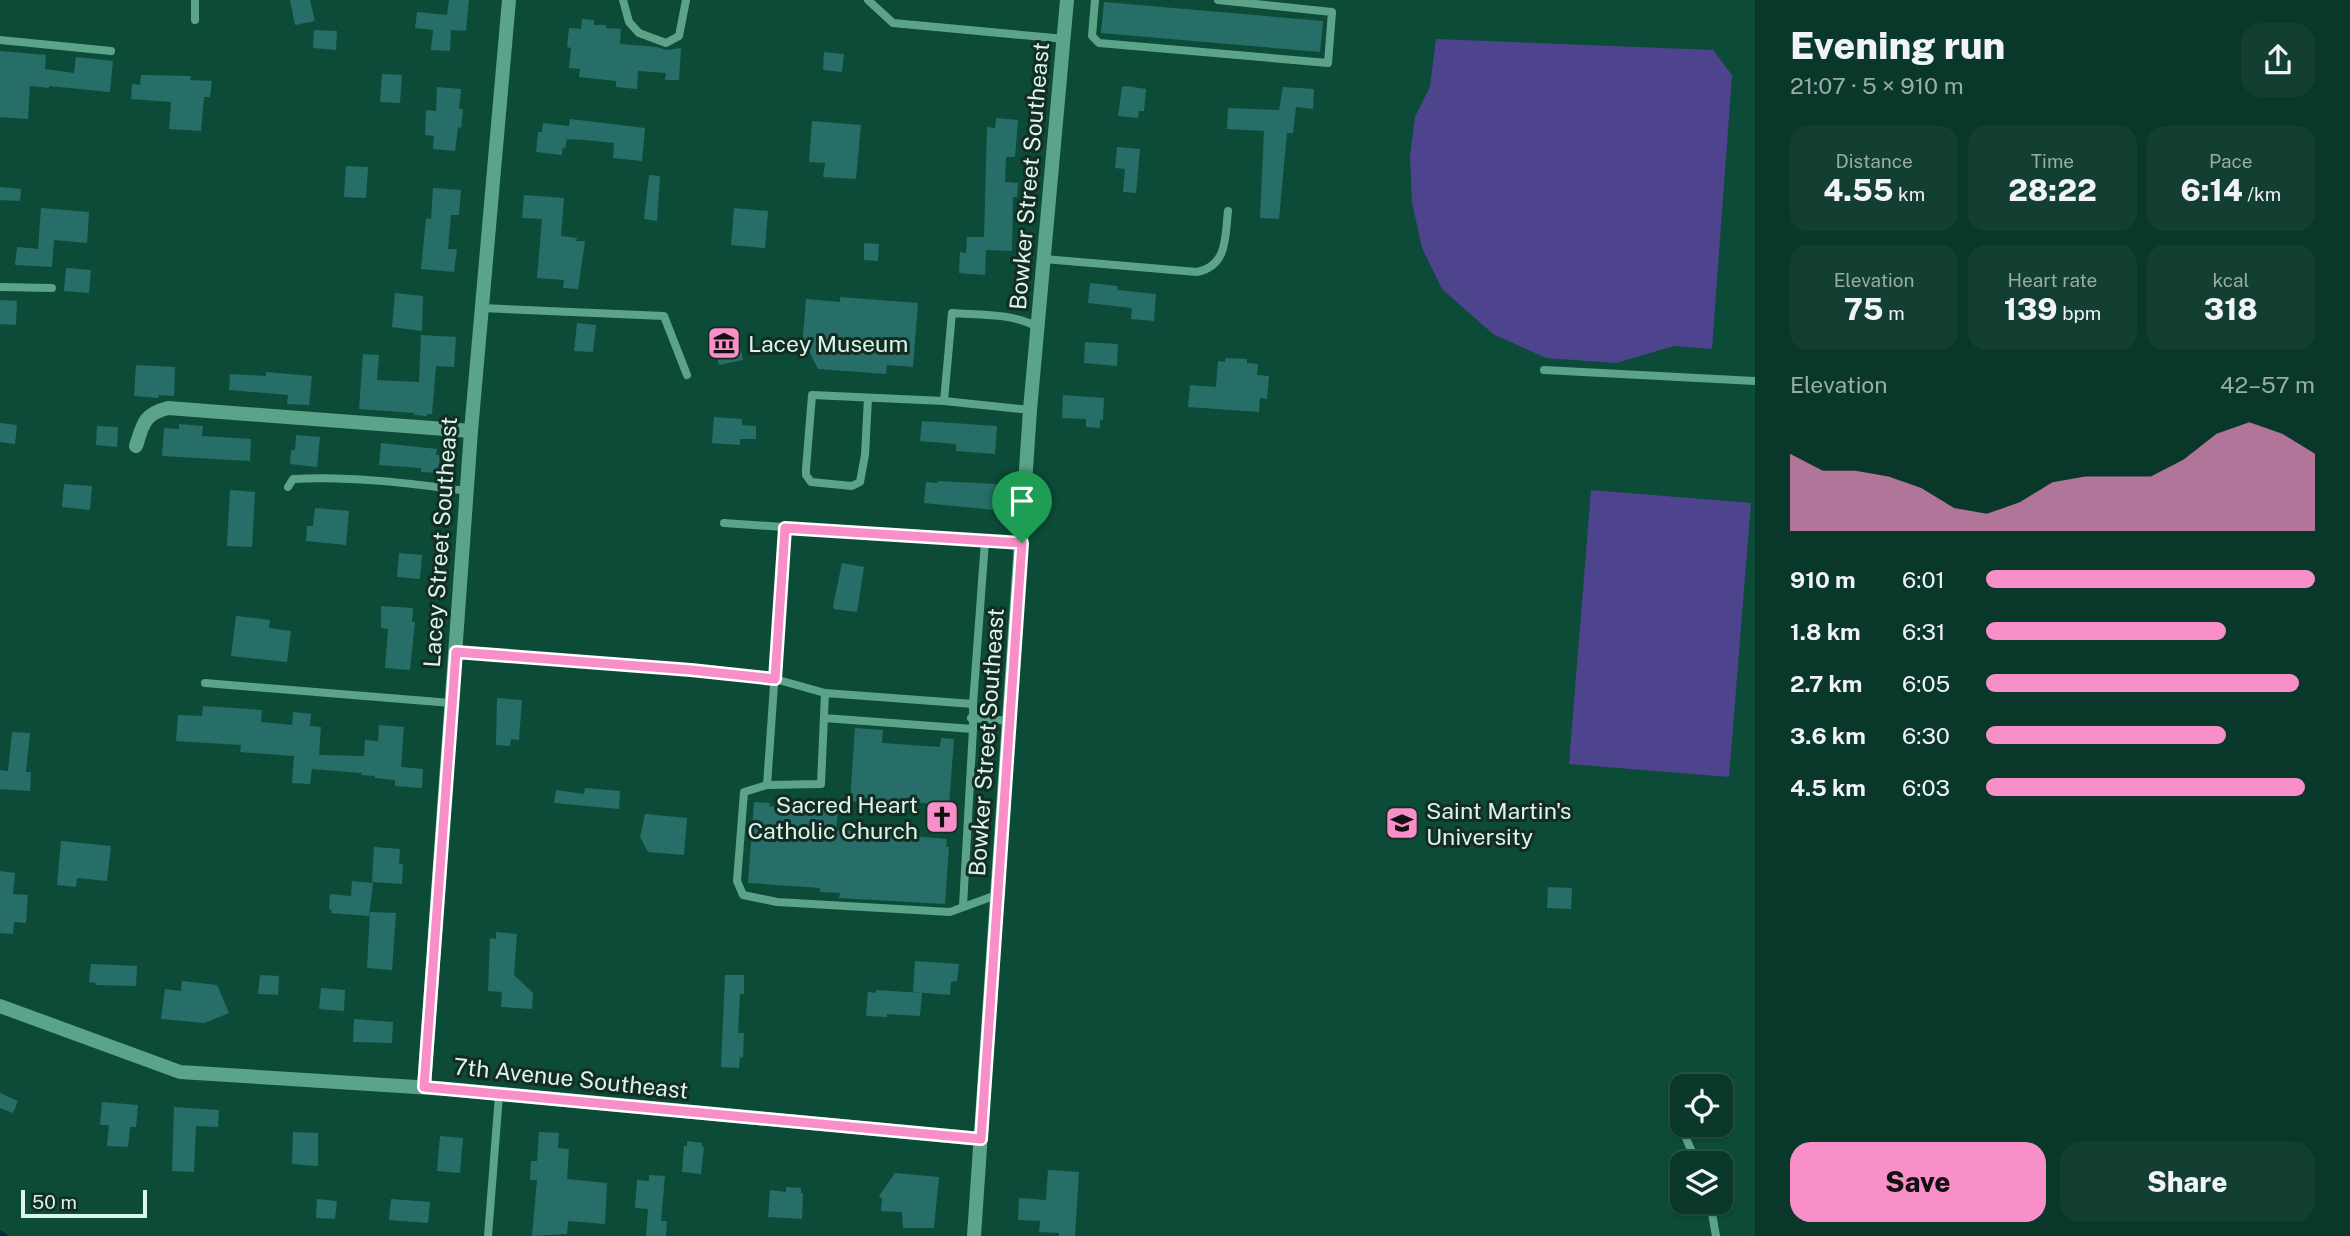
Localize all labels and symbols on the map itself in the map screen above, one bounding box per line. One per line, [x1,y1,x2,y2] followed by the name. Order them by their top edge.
[1004,41,1054,311] street label: Bowker Street Southeast
[705,324,743,362] museum icon: Lacey Museum
[748,330,908,357] place label: Lacey Museum
[418,416,462,668] street label: Lacey Street Southeast
[992,471,1052,543] pin
[963,607,1009,877] street label: Bowker Street Southeast
[747,791,918,844] place label: Sacred Heart Catholic Church
[1426,797,1571,850] place label: Saint Martin's University
[923,798,961,836] church icon: Sacred Heart Catholic Church
[1383,804,1421,842] school or university icon: Saint Martin's University
[452,1052,690,1104] street label: 7th Avenue Southeast
[21,1187,147,1219] scale bar

